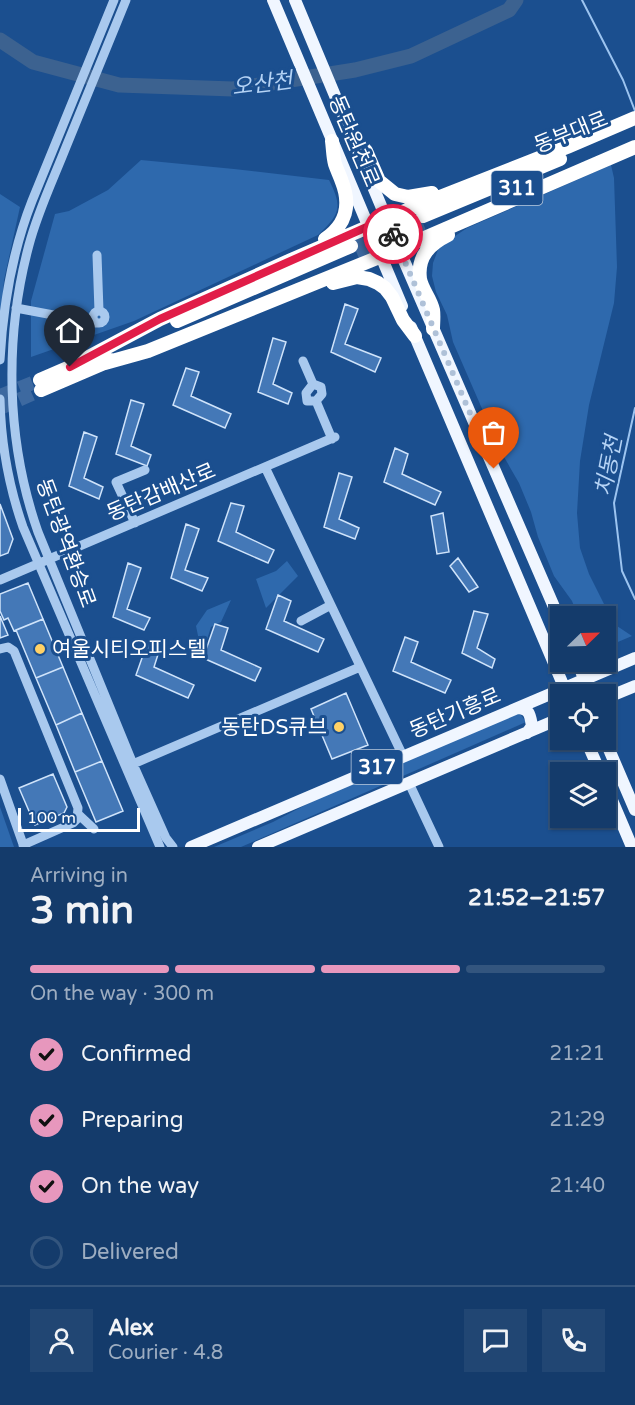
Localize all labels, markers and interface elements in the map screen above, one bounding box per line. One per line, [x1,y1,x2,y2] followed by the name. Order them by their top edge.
[230,67,297,101] water label: 오산천
[323,92,384,191] street label: 동탄원천로
[531,106,612,159] street label: 동부대로
[492,171,542,205] road number: 311
[363,204,423,264] courier
[377,218,410,251] icon: bike
[44,305,95,367] pin
[53,314,86,347] icon: home
[468,407,519,469] pin
[477,416,510,449] icon: bag
[590,431,628,498] water label: 치동천
[103,458,219,527] street label: 동탄감배산로
[31,475,100,611] street label: 동탄광역환승로
[550,606,616,672] north arrow
[550,606,616,828] map controls
[52,637,207,662] place label: 여울시티오피스텔
[33,642,47,656] marker: 여울시티오피스텔
[406,683,505,744] street label: 동탄기흥로
[550,684,616,750] button: locate
[221,715,327,740] place label: 동탄DS큐브
[332,720,346,734] marker: 동탄DS큐브
[352,750,403,784] road number: 317
[550,762,616,828] button: layers
[18,805,140,832] scale bar
[27,808,76,828] text: 100 m
[30,864,128,888] text: Arriving in
[468,885,605,911] text: 21:52–21:57
[30,887,134,934] text: 3 min
[30,982,214,1006] text: On the way · 300 m
[30,1038,63,1071] icon: check
[81,1041,191,1067] text: Confirmed
[550,1042,605,1066] text: 21:21
[30,1104,63,1137] icon: check
[81,1107,184,1133] text: Preparing
[550,1108,605,1132] text: 21:29
[30,1170,63,1203] icon: check
[81,1173,199,1199] text: On the way
[550,1174,605,1198] text: 21:40
[81,1239,179,1265] text: Delivered
[30,1309,93,1372] button: person
[464,1309,527,1372] button: chat
[542,1309,605,1372] button: phone
[108,1315,154,1341] text: Alex
[108,1341,223,1365] text: Courier · 4.8

